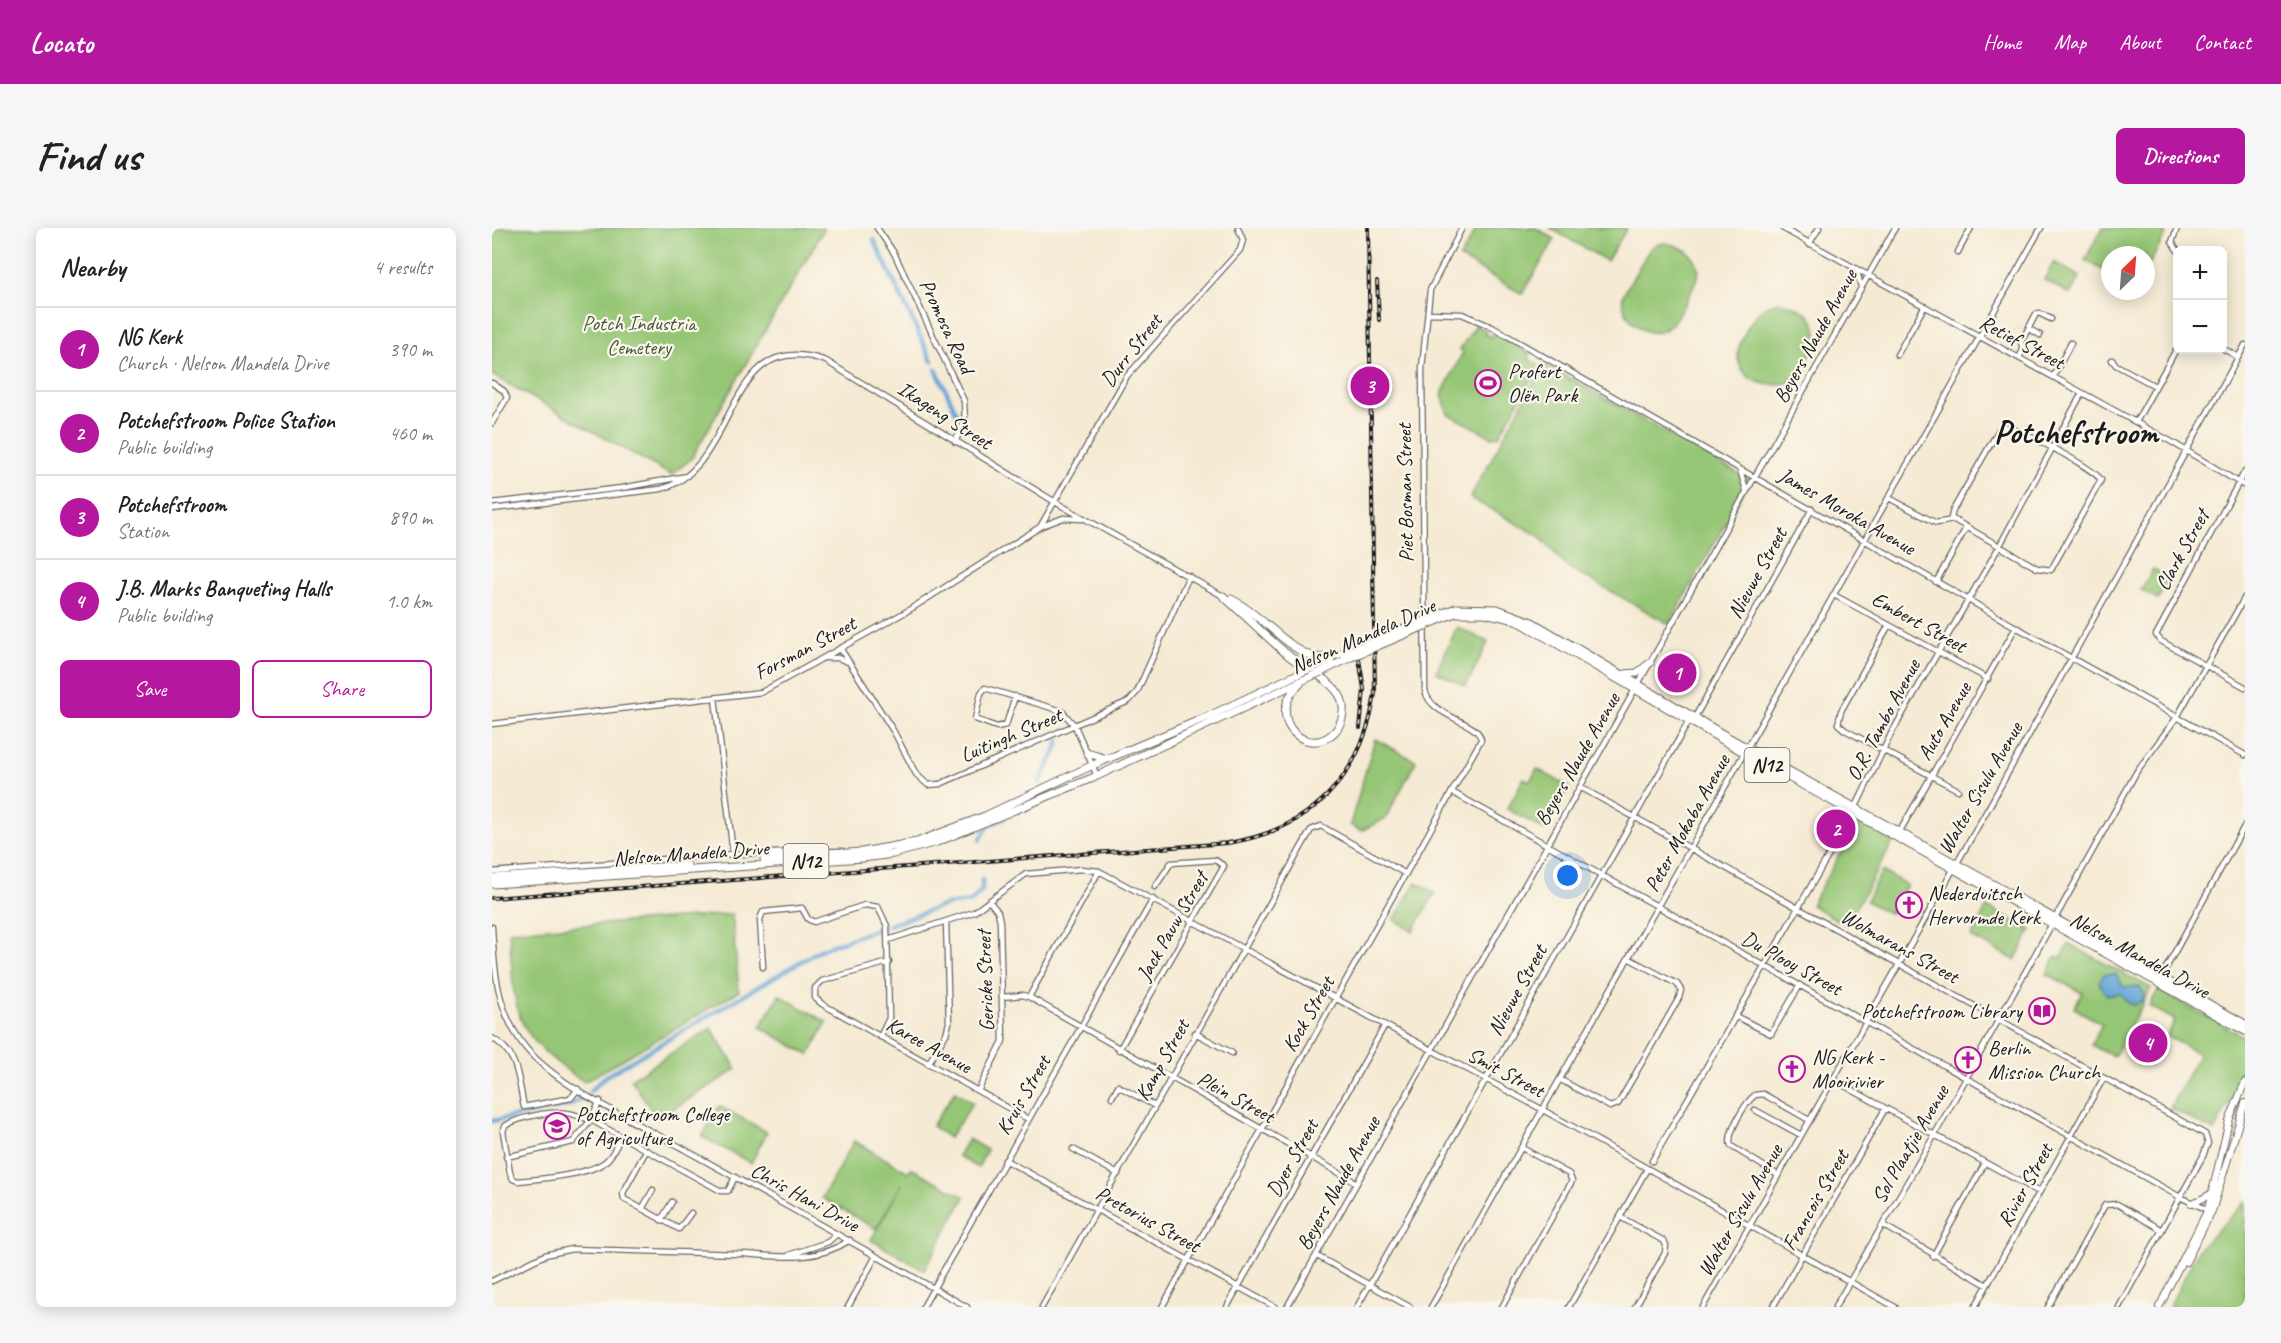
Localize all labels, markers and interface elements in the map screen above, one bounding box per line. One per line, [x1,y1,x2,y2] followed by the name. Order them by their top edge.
[30,25,93,60] text: Locato
[1983,29,2021,55] text: Home
[2054,29,2086,55] text: Map
[2119,29,2161,55] text: About
[2194,29,2251,55] text: Contact
[2116,128,2245,184] button: Directions
[36,130,141,183] text: Find us
[2101,246,2155,300] north arrow
[2173,246,2227,354] map controls
[2173,246,2227,300] button: +
[60,251,125,284] text: Nearby
[373,255,432,280] text: 4 results
[1768,264,1863,407] street label: Beyers Naude Avenue
[914,275,982,381] street label: Promosa Road
[2173,300,2227,354] button: −
[1094,307,1169,392] street label: Durr Street
[1975,309,2071,376] street label: Retief Street
[582,310,698,360] park label: Potch Industria Cemetery
[117,323,182,351] text: NG Kerk
[75,337,84,362] text: 1
[389,337,432,362] text: 390 m
[117,351,328,376] text: Church · Nelson Mandela Drive
[1508,358,1578,408] place label: Profert Olën Park
[1350,364,1390,408] pin: 3
[1473,368,1503,398] sports icon: Profert Olën Park
[893,375,999,456] street label: Ikageng Street
[117,407,335,435] text: Potchefstroom Police Station
[1994,411,2160,453] district label: Potchefstroom
[75,421,84,446] text: 2
[389,421,432,446] text: 460 m
[1391,421,1419,563] street label: Piet Bosman Street
[117,435,212,460] text: Public building
[1773,461,1921,561] street label: James Moroka Avenue
[117,491,226,519] text: Potchefstroom
[2149,502,2216,595] street label: Clark Street
[75,505,84,530] text: 3
[389,505,432,530] text: 890 m
[117,519,169,544] text: Station
[1721,521,1794,623] street label: Nieuwe Street
[117,575,331,603] text: J.B. Marks Banqueting Halls
[1867,585,1972,660] street label: Embert Street
[75,589,84,614] text: 4
[386,589,432,614] text: 1.0 km
[1287,592,1441,679] street label: Nelson Mandela Drive
[117,603,212,628] text: Public building
[750,609,862,686] street label: Forsman Street
[1658,650,1696,696] pin: 1
[1840,654,1926,785] street label: O.R. Tambo Avenue
[60,660,240,718] button: Save
[252,660,432,718] button: Share
[1911,676,1977,765] street label: Auto Avenue
[1528,687,1626,830] street label: Beyers Naude Avenue
[956,701,1068,768] street label: Luitingh Street
[1932,716,2029,859] street label: Walter Sisulu Avenue
[1744,748,1790,782] road number: N12
[1639,749,1736,896] street label: Peter Mokaba Avenue
[1816,806,1856,852] pin: 2
[613,834,772,871] street label: Nelson Mandela Drive
[784,844,828,878] road number: N12
[1553,861,1582,890] your location
[1130,864,1215,986] street label: Jack Pauw Street
[1928,880,2042,930] place label: Nederduitsch Hervormde Kerk
[1894,890,1924,920] church icon: Nederduitsch Hervormde Kerk
[1837,903,1965,990] street label: Wolmarans Street
[2066,906,2216,1005] street label: Nelson Mandela Drive
[1737,925,1848,1002] street label: Du Plooy Street
[970,927,1000,1032] street label: Gericke Street
[1481,938,1554,1040] street label: Nieuwe Street
[1276,970,1341,1056] street label: Kock Street
[2027,996,2057,1026] library icon: Potchefstroom Library
[1861,998,2024,1024] place label: Potchefstroom Library
[882,1011,977,1080] street label: Karee Avenue
[1129,1013,1196,1105] street label: Kamp Street
[2128,1020,2168,1066] pin: 4
[1988,1035,2101,1085] place label: Berlin Mission Church
[1463,1041,1551,1104] street label: Smit Street
[1812,1044,1886,1094] place label: NG Kerk - Mooirivier
[1953,1045,1983,1075] church icon: Berlin Mission Church
[990,1049,1057,1139] street label: Kruis Street
[1777,1054,1807,1084] church icon: NG Kerk - Mooirivier
[1193,1065,1281,1130] street label: Plein Street
[1866,1079,1955,1208] street label: Sol Plaatjie Avenue
[576,1101,731,1151] place label: Potchefstroom College of Agriculture
[542,1111,572,1141] school or university icon: Potchefstroom College of Agriculture
[1291,1111,1386,1254] street label: Beyers Naude Avenue
[1260,1113,1325,1201] street label: Dyer Street
[1992,1137,2059,1231] street label: Rivier Street
[1692,1138,1789,1281] street label: Walter Sisulu Avenue
[1776,1143,1855,1255] street label: Francois Street
[746,1157,865,1238] street label: Chris Hani Drive
[1091,1180,1207,1259] street label: Pretorius Street

